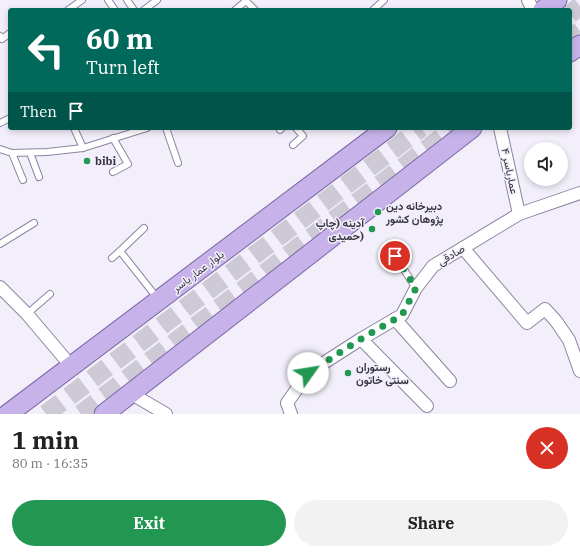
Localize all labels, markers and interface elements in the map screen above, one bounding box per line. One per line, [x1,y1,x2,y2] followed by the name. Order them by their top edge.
[86,20,153,57] text: 60 m
[20,24,72,76] icon: left
[86,56,160,79] text: Turn left
[65,100,87,122] icon: arrive
[20,102,57,121] text: Then
[524,142,568,186] map controls
[524,142,568,186] button: sound
[498,147,522,196] street label: عماریاسر ۴
[95,154,116,168] place label: bibi
[82,156,92,166] marker: bibi
[385,199,444,227] place label: دبیرخانه دین پژوهان کشور
[373,207,383,217] marker: دبیرخانه دین پژوهان کشور
[316,216,365,243] place label: آدینه (چاپ حمیدی)
[367,224,377,234] marker: آدینه (چاپ حمیدی)
[378,239,412,273] pin
[435,241,467,269] street label: صادقی
[384,245,406,267] icon: arrive
[169,247,227,296] street label: بلوار عمار یاسر
[287,352,329,394] position arrow
[356,360,409,387] place label: رستوران سنتی خاتون
[343,368,353,378] marker: رستوران سنتی خاتون
[12,424,79,456] text: 1 min
[526,427,568,469] button: close
[12,455,88,472] text: 80 m · 16:35
[12,500,286,546] button: Exit
[294,500,568,546] button: Share

